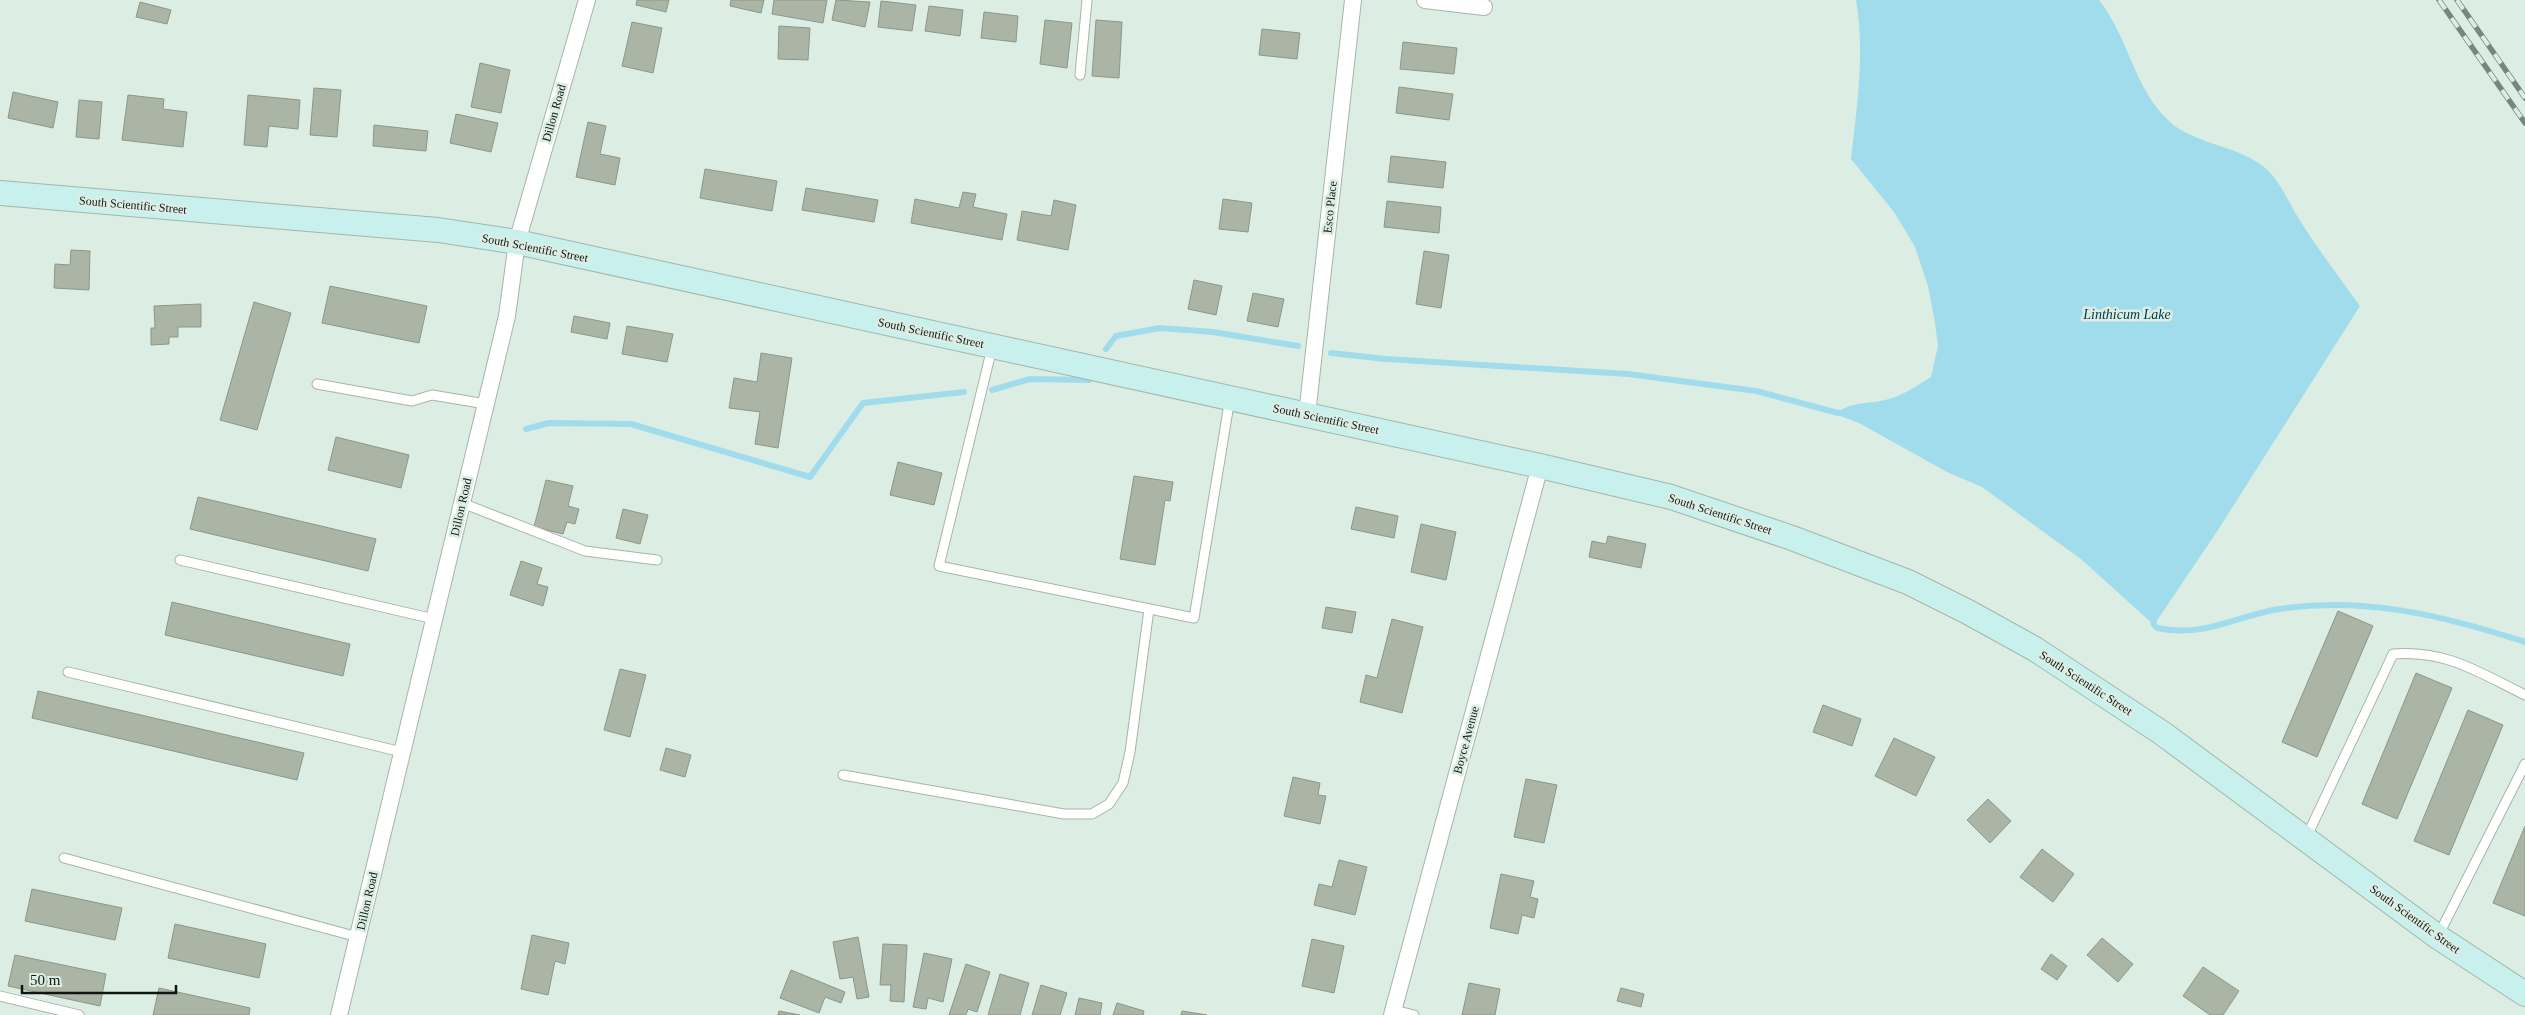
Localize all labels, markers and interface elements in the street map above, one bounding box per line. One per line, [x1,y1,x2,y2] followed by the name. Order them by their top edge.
[539,83,569,143] street label: Dillon Road
[1320,180,1340,234] street label: Esco Place
[79,193,188,217] street label: South Scientific Street
[481,231,590,265] street label: South Scientific Street
[2082,307,2171,322] water label: Linthicum Lake
[877,315,986,351] street label: South Scientific Street
[1272,401,1381,437] street label: South Scientific Street
[448,477,474,537] street label: Dillon Road
[1666,491,1774,538] street label: South Scientific Street
[2037,648,2136,719] street label: South Scientific Street
[1450,705,1482,775] street label: Boyce Avenue
[354,871,380,931] street label: Dillon Road
[2367,882,2463,957] street label: South Scientific Street
[22,962,176,994] scale bar
[30,972,61,988] text: 50 m

